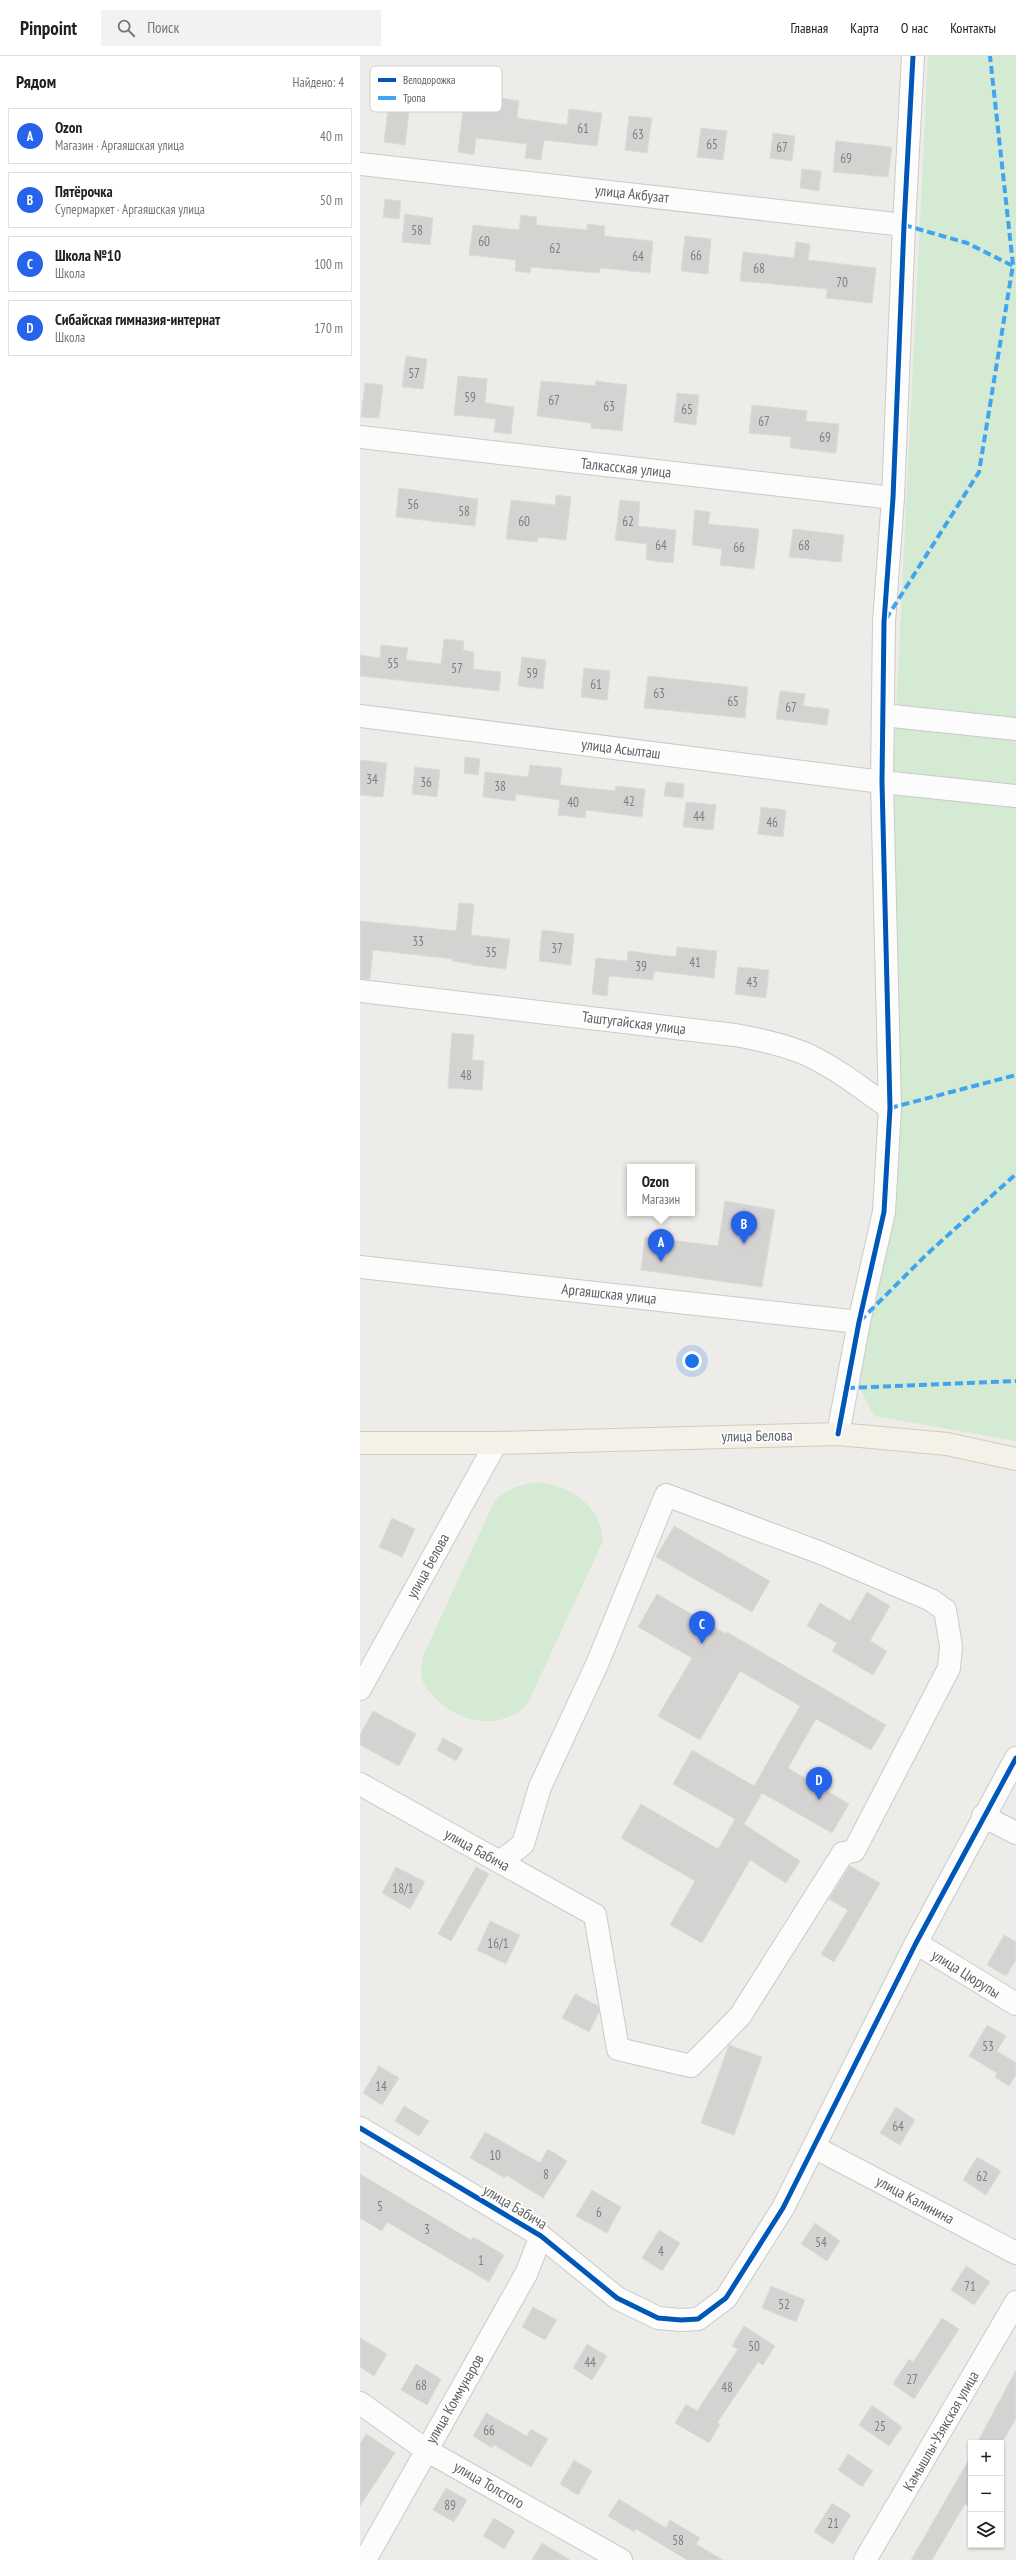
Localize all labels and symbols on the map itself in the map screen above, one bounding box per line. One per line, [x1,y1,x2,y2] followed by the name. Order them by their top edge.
[370,66,502,112] legend
[403,73,455,87] text: Велодорожка
[403,91,426,105] text: Тропа
[577,120,589,137] house number: 61
[632,126,644,143] house number: 63
[706,136,718,153] house number: 65
[776,139,788,156] house number: 67
[840,150,852,167] house number: 69
[594,180,670,207] street label: улица Акбузат
[411,222,423,239] house number: 58
[478,233,490,250] house number: 60
[549,240,561,257] house number: 62
[690,247,702,264] house number: 66
[632,248,644,265] house number: 64
[753,260,765,277] house number: 68
[836,274,848,291] house number: 70
[408,365,420,382] house number: 57
[464,389,476,406] house number: 59
[548,392,560,409] house number: 67
[603,398,615,415] house number: 63
[681,401,693,418] house number: 65
[758,413,770,430] house number: 67
[819,429,831,446] house number: 69
[580,453,672,482] street label: Талкасская улица
[407,496,419,513] house number: 56
[458,503,470,520] house number: 58
[518,513,530,530] house number: 60
[622,513,634,530] house number: 62
[655,537,667,554] house number: 64
[798,537,810,554] house number: 68
[733,539,745,556] house number: 66
[387,655,399,672] house number: 55
[451,660,463,677] house number: 57
[526,665,538,682] house number: 59
[590,676,602,693] house number: 61
[653,685,665,702] house number: 63
[727,693,739,710] house number: 65
[785,699,797,716] house number: 67
[580,734,662,763] street label: улица Асылташ
[366,771,378,788] house number: 34
[420,774,432,791] house number: 36
[494,778,506,795] house number: 38
[623,793,635,810] house number: 42
[567,794,579,811] house number: 40
[693,808,705,825] house number: 44
[766,814,778,831] house number: 46
[412,933,424,950] house number: 33
[551,940,563,957] house number: 37
[485,944,497,961] house number: 35
[689,954,701,971] house number: 41
[635,958,647,975] house number: 39
[746,974,758,991] house number: 43
[581,1007,687,1038] street label: Таштугайская улица
[460,1067,472,1084] house number: 48
[731,1211,757,1244] pin: B
[648,1229,674,1262] pin: A
[561,1279,658,1308] street label: Аргаяшская улица
[682,1351,702,1371] your location
[721,1425,793,1446] street label: улица Белова
[402,1530,453,1602] street label: улица Белова
[689,1611,715,1644] pin: C
[806,1767,832,1800] pin: D
[441,1824,513,1875] street label: улица Бабича
[392,1880,414,1897] house number: 18/1
[487,1935,509,1952] house number: 16/1
[928,1945,1004,2002] street label: улица Цюрупы
[982,2038,994,2055] house number: 53
[375,2078,387,2095] house number: 14
[892,2118,904,2135] house number: 64
[489,2147,501,2164] house number: 10
[543,2166,549,2183] house number: 8
[976,2168,988,2185] house number: 62
[873,2171,958,2228] street label: улица Калинина
[480,2180,551,2233] street label: улица Бабича
[377,2198,383,2215] house number: 5
[596,2204,602,2221] house number: 6
[424,2221,430,2238] house number: 3
[815,2234,827,2251] house number: 54
[658,2243,664,2260] house number: 4
[478,2252,484,2269] house number: 1
[964,2278,976,2295] house number: 71
[778,2296,790,2313] house number: 52
[748,2338,760,2355] house number: 50
[421,2351,488,2447] street label: улица Коммунаров
[584,2354,596,2371] house number: 44
[898,2367,983,2494] street label: Камышлы-Узякская улица
[906,2371,918,2388] house number: 27
[415,2377,427,2394] house number: 68
[721,2379,733,2396] house number: 48
[874,2418,886,2435] house number: 25
[483,2422,495,2439] house number: 66
[451,2457,528,2512] street label: улица Толстого
[444,2497,456,2514] house number: 89
[827,2515,839,2532] house number: 21
[672,2532,684,2549] house number: 58

